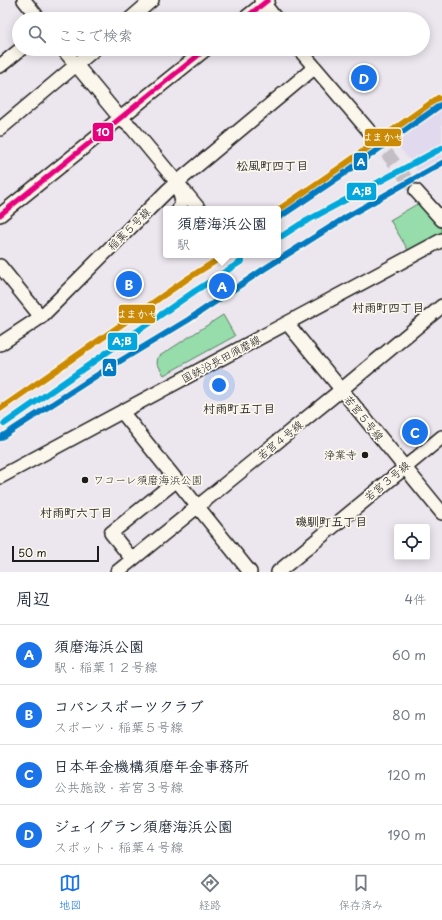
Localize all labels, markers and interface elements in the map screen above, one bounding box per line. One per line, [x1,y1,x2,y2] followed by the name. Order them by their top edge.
[12,12,430,56] search box
[26,23,48,45] icon: search
[58,23,133,46] text: ここで検索
[351,63,377,93] pin: D
[92,122,114,142] line badge: 10
[96,123,110,140] text: 10
[361,128,405,145] text: はまかぜ
[364,128,402,147] line badge: はまかぜ
[353,152,368,171] line badge: A
[357,153,366,170] text: A
[236,156,308,174] district label: 松風町四丁目
[346,182,377,201] line badge: A;B
[352,182,372,199] text: A;B
[103,203,154,254] street label: 稲葉５号線
[163,206,281,258] popup
[177,211,267,234] text: 須磨海浜公園
[177,234,190,253] text: 駅
[116,269,142,299] pin: B
[209,271,235,301] pin: A
[352,298,424,316] district label: 村雨町四丁目
[118,304,156,324] line badge: はまかぜ
[115,305,159,322] text: はまかぜ
[178,330,264,387] street label: 国鉄沿長田須磨線
[107,332,138,351] line badge: A;B
[112,332,132,349] text: A;B
[102,358,117,377] line badge: A
[105,358,114,375] text: A
[209,375,229,395] your location
[340,391,388,444] street label: 若宮５号線
[203,399,275,417] district label: 村雨町五丁目
[253,416,306,464] street label: 若宮４号線
[402,417,428,447] pin: C
[324,446,357,463] place label: 浄業寺
[360,450,370,460] marker: 浄業寺
[360,456,413,505] street label: 若宮３号線
[93,471,203,488] place label: ワコーレ須磨海浜公園
[80,475,90,485] marker: ワコーレ須磨海浜公園
[40,503,112,521] district label: 村雨町六丁目
[295,512,367,530] district label: 磯馴町五丁目
[394,524,430,560] map controls
[394,524,430,560] button: locate
[12,544,99,563] scale bar
[18,544,47,561] text: 50 m
[16,585,50,611] text: 周辺
[404,589,426,608] text: 4件
[54,634,144,657] text: 須磨海浜公園
[24,645,34,664] text: A
[392,645,426,664] text: 60 m
[54,657,157,676] text: 駅 · 稲葉１２号線
[54,694,204,717] text: コパンスポーツクラブ
[25,705,33,724] text: B
[392,705,426,724] text: 80 m
[54,717,183,736] text: スポーツ · 稲葉５号線
[54,754,249,777] text: 日本年金機構須磨年金事務所
[24,765,34,784] text: C
[387,765,426,784] text: 120 m
[54,777,183,796] text: 公共施設 · 若宮３号線
[54,814,233,837] text: ジェイグラン須磨海浜公園
[24,825,34,844] text: D
[387,825,426,844] text: 190 m
[54,837,183,856] text: スポット · 稲葉４号線
[59,872,81,913] tab: 地図
[199,872,221,913] tab: 経路
[339,872,383,913] tab: 保存済み

